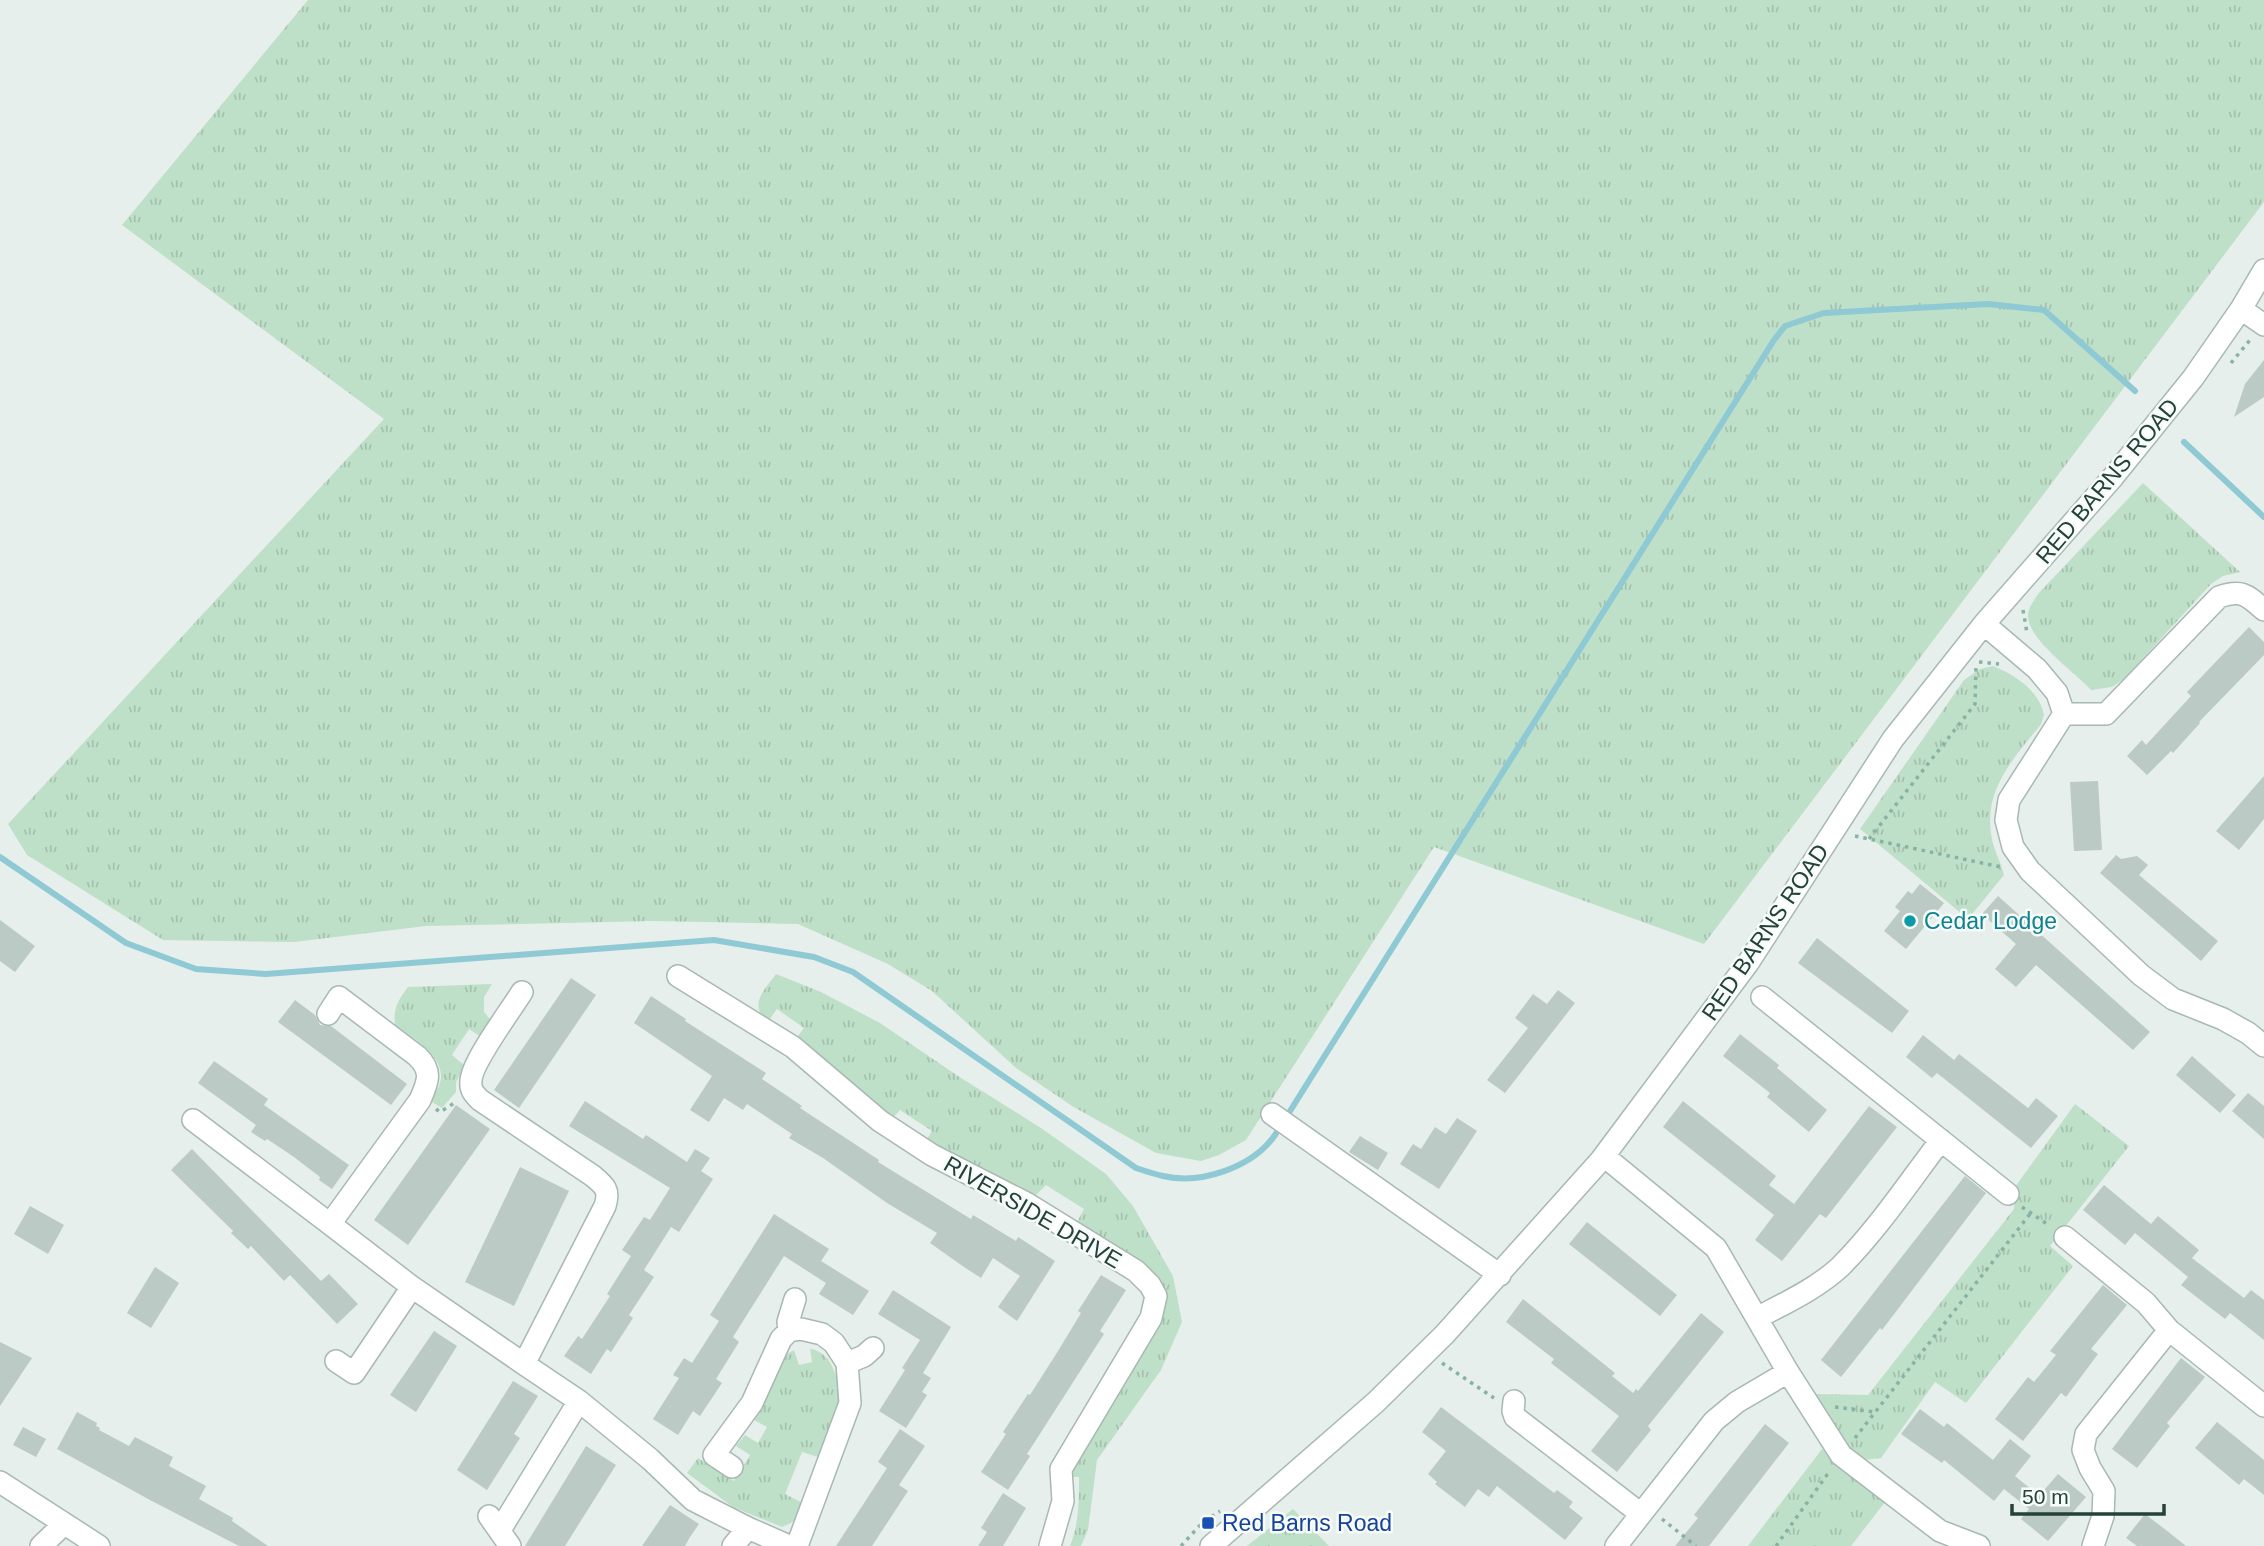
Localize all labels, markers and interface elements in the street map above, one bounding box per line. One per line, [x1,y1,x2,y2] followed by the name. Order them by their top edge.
[2030,393,2184,569] street label: RED BARNS ROAD
[1696,839,1834,1025] street label: RED BARNS ROAD
[1924,908,2057,934] place label: Cedar Lodge
[1902,913,1918,929] marker: Cedar Lodge
[940,1151,1126,1273] street label: RIVERSIDE DRIVE
[2012,1472,2164,1516] scale bar
[2022,1485,2069,1508] text: 50 m
[1222,1510,1392,1536] place label: Red Barns Road
[1200,1515,1216,1531] marker: Red Barns Road

